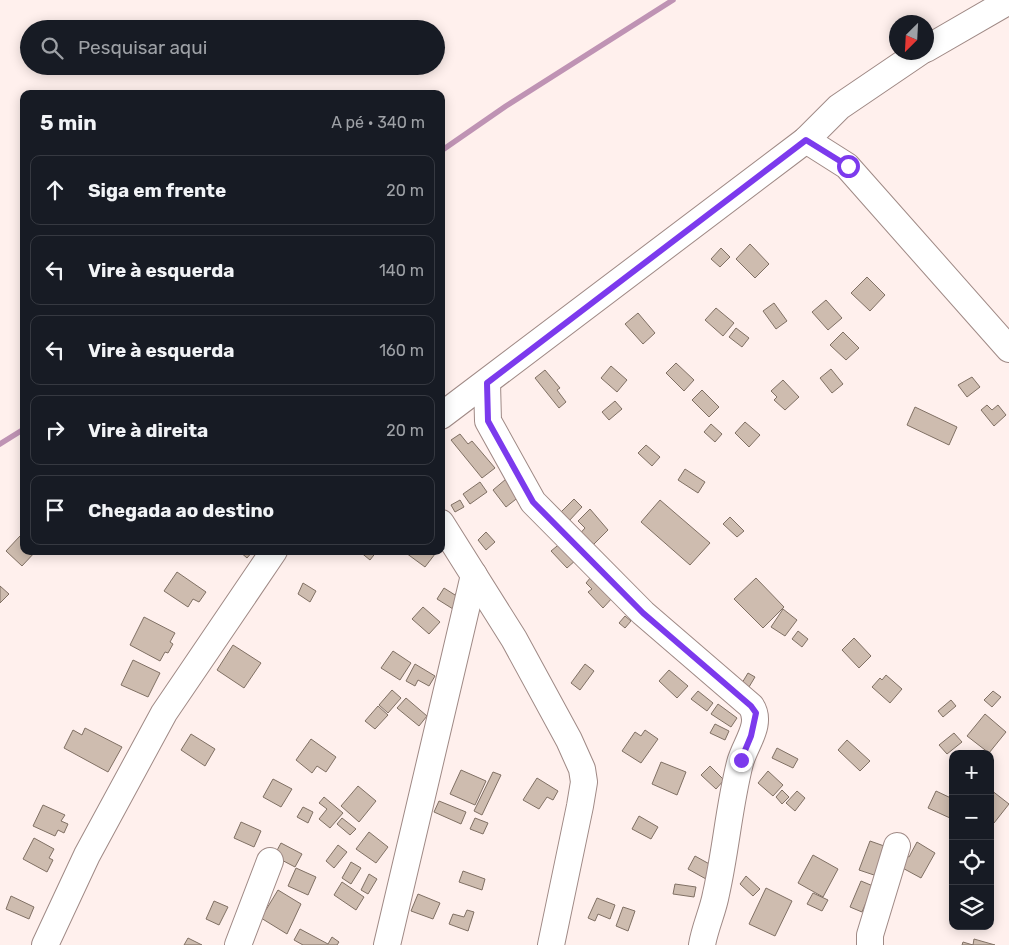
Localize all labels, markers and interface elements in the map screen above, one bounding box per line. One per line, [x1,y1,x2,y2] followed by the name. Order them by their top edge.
[889,15,934,60] north arrow
[20,20,445,75] search box
[38,34,66,62] icon: search
[78,36,207,59] text: Pesquisar aqui
[40,110,97,135] text: 5 min
[331,113,425,132] text: A pé · 340 m
[837,155,860,178] route start
[41,176,69,204] icon: ahead
[88,179,226,202] text: Siga em frente
[386,181,424,200] text: 20 m
[41,256,69,284] icon: left
[88,259,235,282] text: Vire à esquerda
[379,261,424,280] text: 140 m
[41,336,69,364] icon: left
[88,339,235,362] text: Vire à esquerda
[379,341,424,360] text: 160 m
[41,416,69,444] icon: right
[88,419,208,442] text: Vire à direita
[386,421,424,440] text: 20 m
[41,496,69,524] icon: arrive
[88,499,274,522] text: Chegada ao destino
[730,749,753,772] route end
[949,750,994,930] map controls
[949,750,994,795] button: +
[949,795,994,840] button: −
[949,840,994,885] button: locate
[949,885,994,930] button: layers

